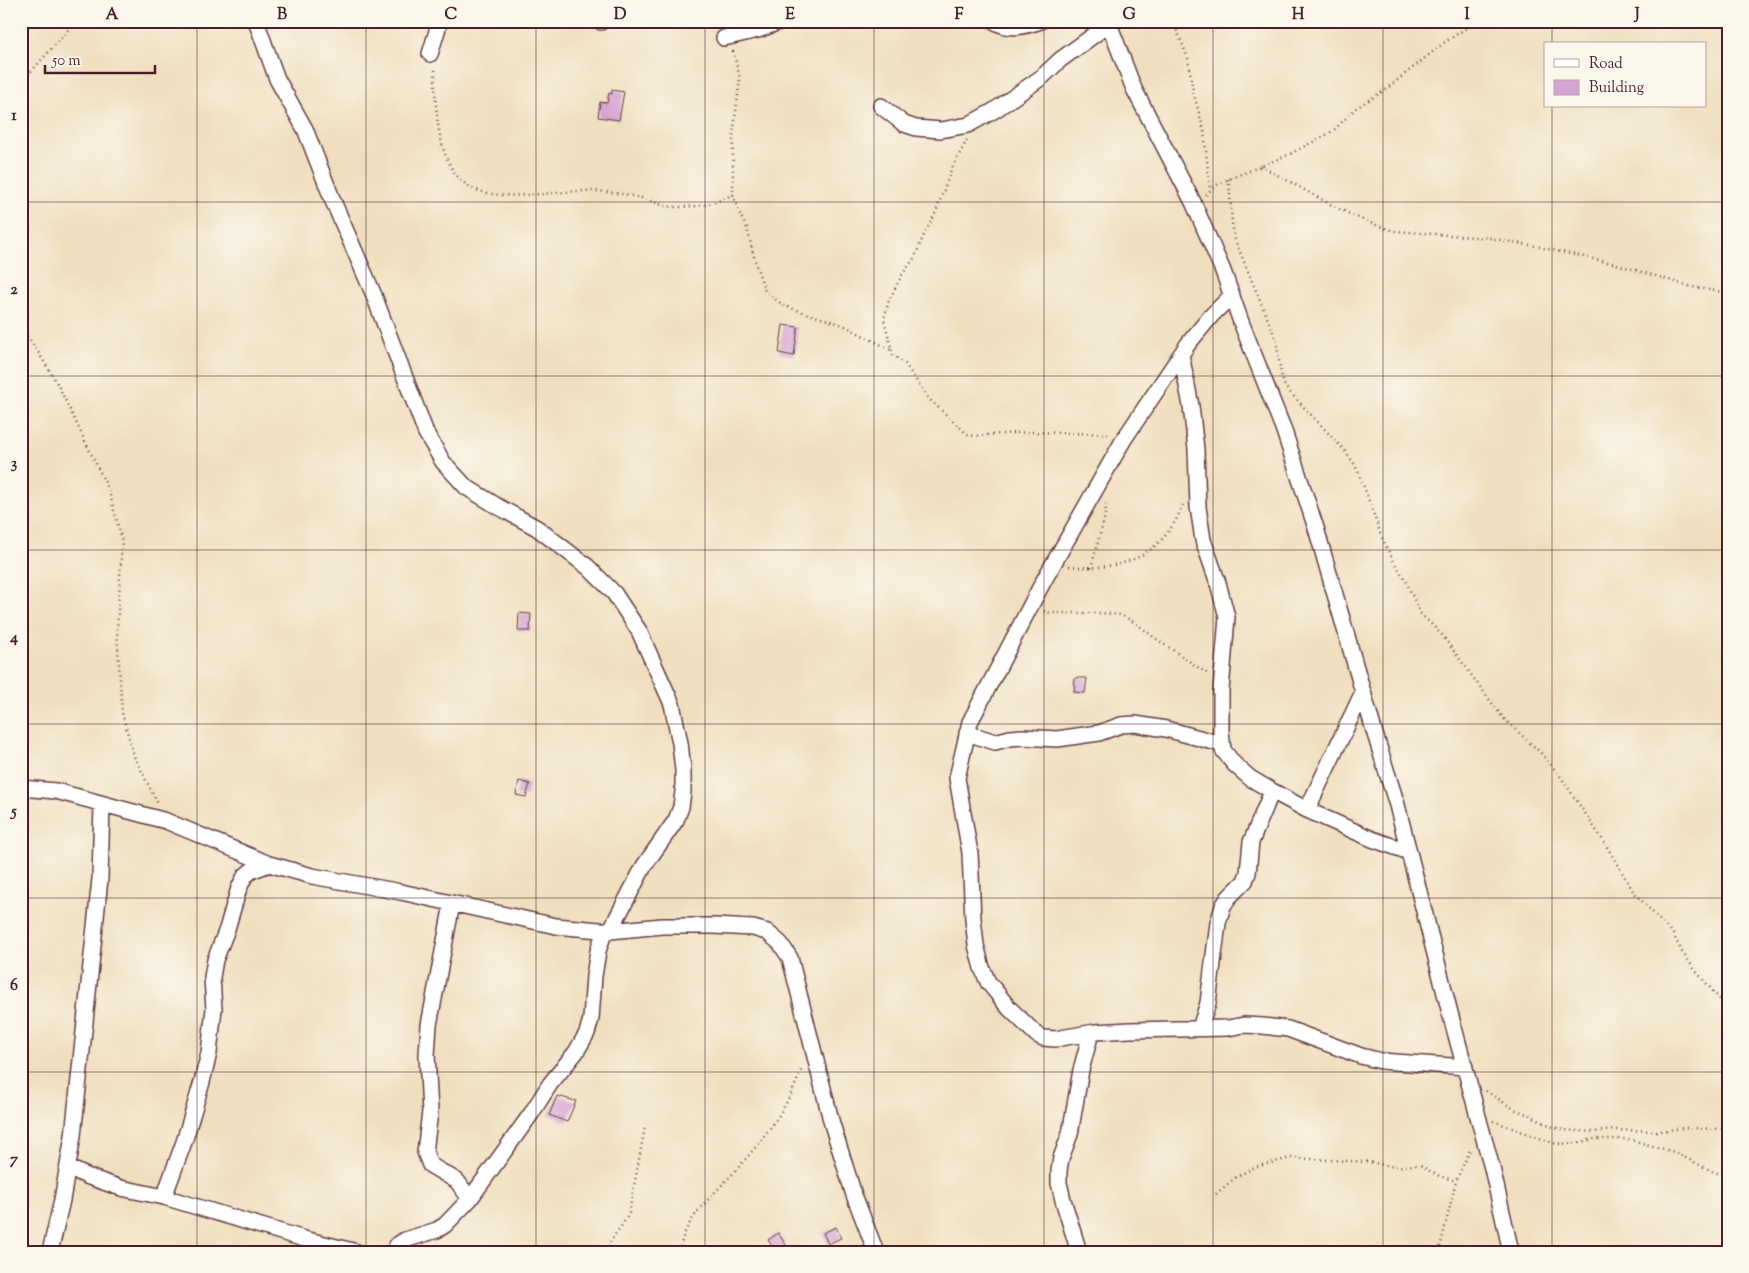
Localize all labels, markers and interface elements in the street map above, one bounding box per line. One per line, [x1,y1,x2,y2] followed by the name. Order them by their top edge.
[106,4,119,27] text: A
[277,4,287,27] text: B
[445,4,458,27] text: C
[614,4,627,27] text: D
[785,4,795,27] text: E
[955,4,964,27] text: F
[1122,4,1136,27] text: G
[1292,4,1305,27] text: H
[1464,4,1470,27] text: I
[1633,4,1640,27] text: J
[45,42,155,74] scale bar
[1544,42,1706,108] legend
[51,51,81,72] text: 50 m
[1589,54,1623,75] text: Road
[1589,78,1644,99] text: Building
[11,105,17,128] text: 1
[10,279,18,302] text: 2
[11,453,18,476] text: 3
[9,627,18,650] text: 4
[9,801,17,824] text: 5
[10,975,18,998] text: 6
[10,1149,19,1172] text: 7

